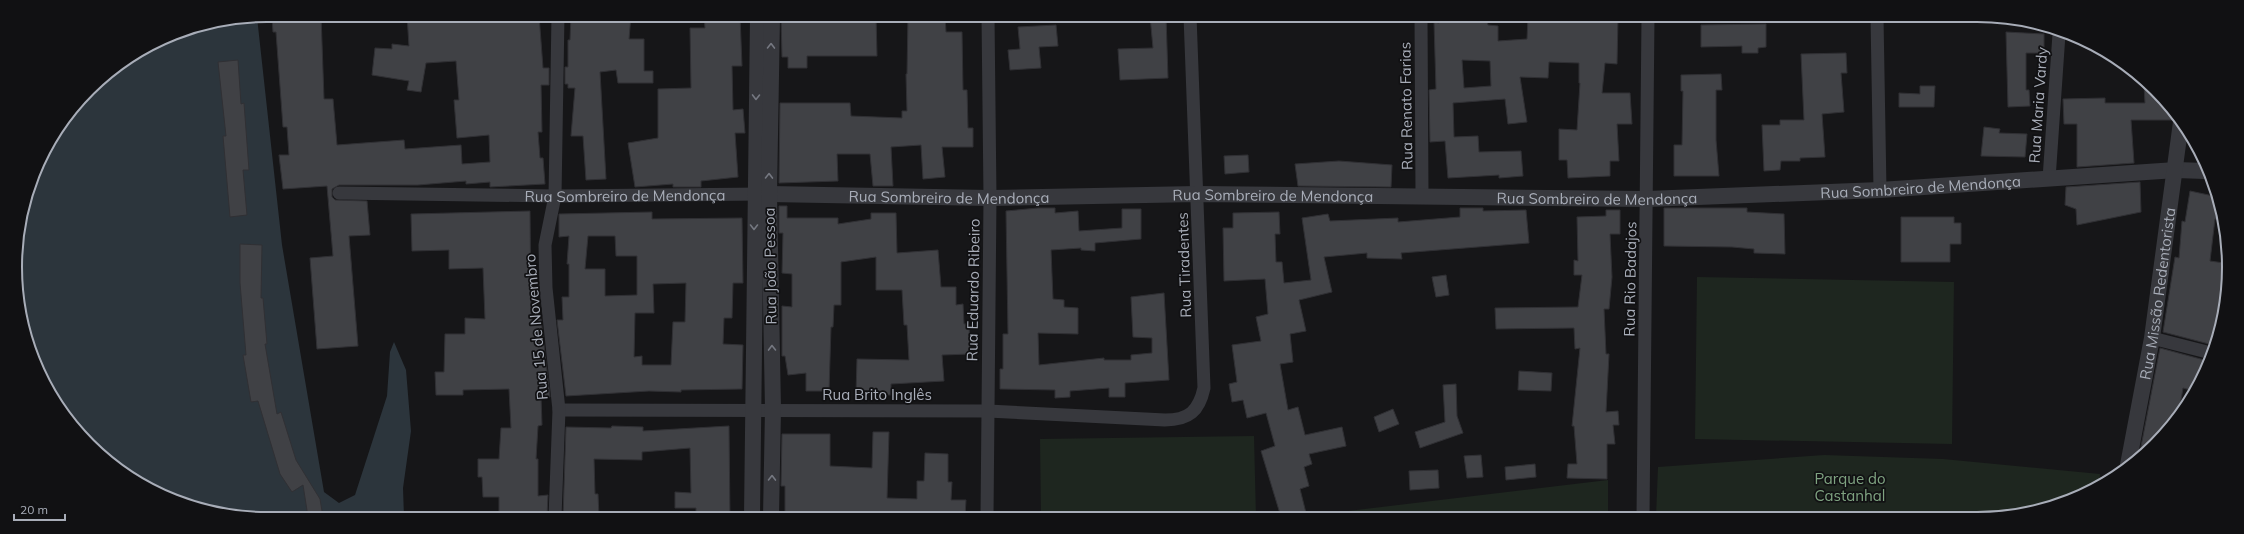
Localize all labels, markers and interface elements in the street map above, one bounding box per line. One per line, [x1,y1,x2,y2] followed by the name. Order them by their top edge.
[1395,42,1417,170] street label: Rua Renato Farias
[767,43,775,49] one-way arrow
[2024,46,2052,164] street label: Rua Maria Vardy
[752,94,760,100] one-way arrow
[1820,171,2021,202] street label: Rua Sombreiro de Mendonça
[765,173,774,179] one-way arrow
[1172,184,1373,205] street label: Rua Sombreiro de Mendonça
[524,185,725,206] street label: Rua Sombreiro de Mendonça
[848,186,1050,208] street label: Rua Sombreiro de Mendonça
[1496,188,1698,209] street label: Rua Sombreiro de Mendonça
[2135,206,2179,381] street label: Rua Missão Redentorista
[759,207,781,325] street label: Rua João Pessoa
[1173,212,1195,318] street label: Rua Tiradentes
[962,218,984,362] street label: Rua Eduardo Ribeiro
[1619,221,1641,337] street label: Rua Rio Badajos
[750,224,758,230] one-way arrow
[520,253,552,401] street label: Rua 15 de Novembro
[768,345,776,351] one-way arrow
[822,385,932,404] street label: Rua Brito Inglês
[1814,469,1886,505] park label: Parque do Castanhal
[768,475,776,481] one-way arrow
[14,496,65,522] scale bar
[20,502,48,517] text: 20 m

